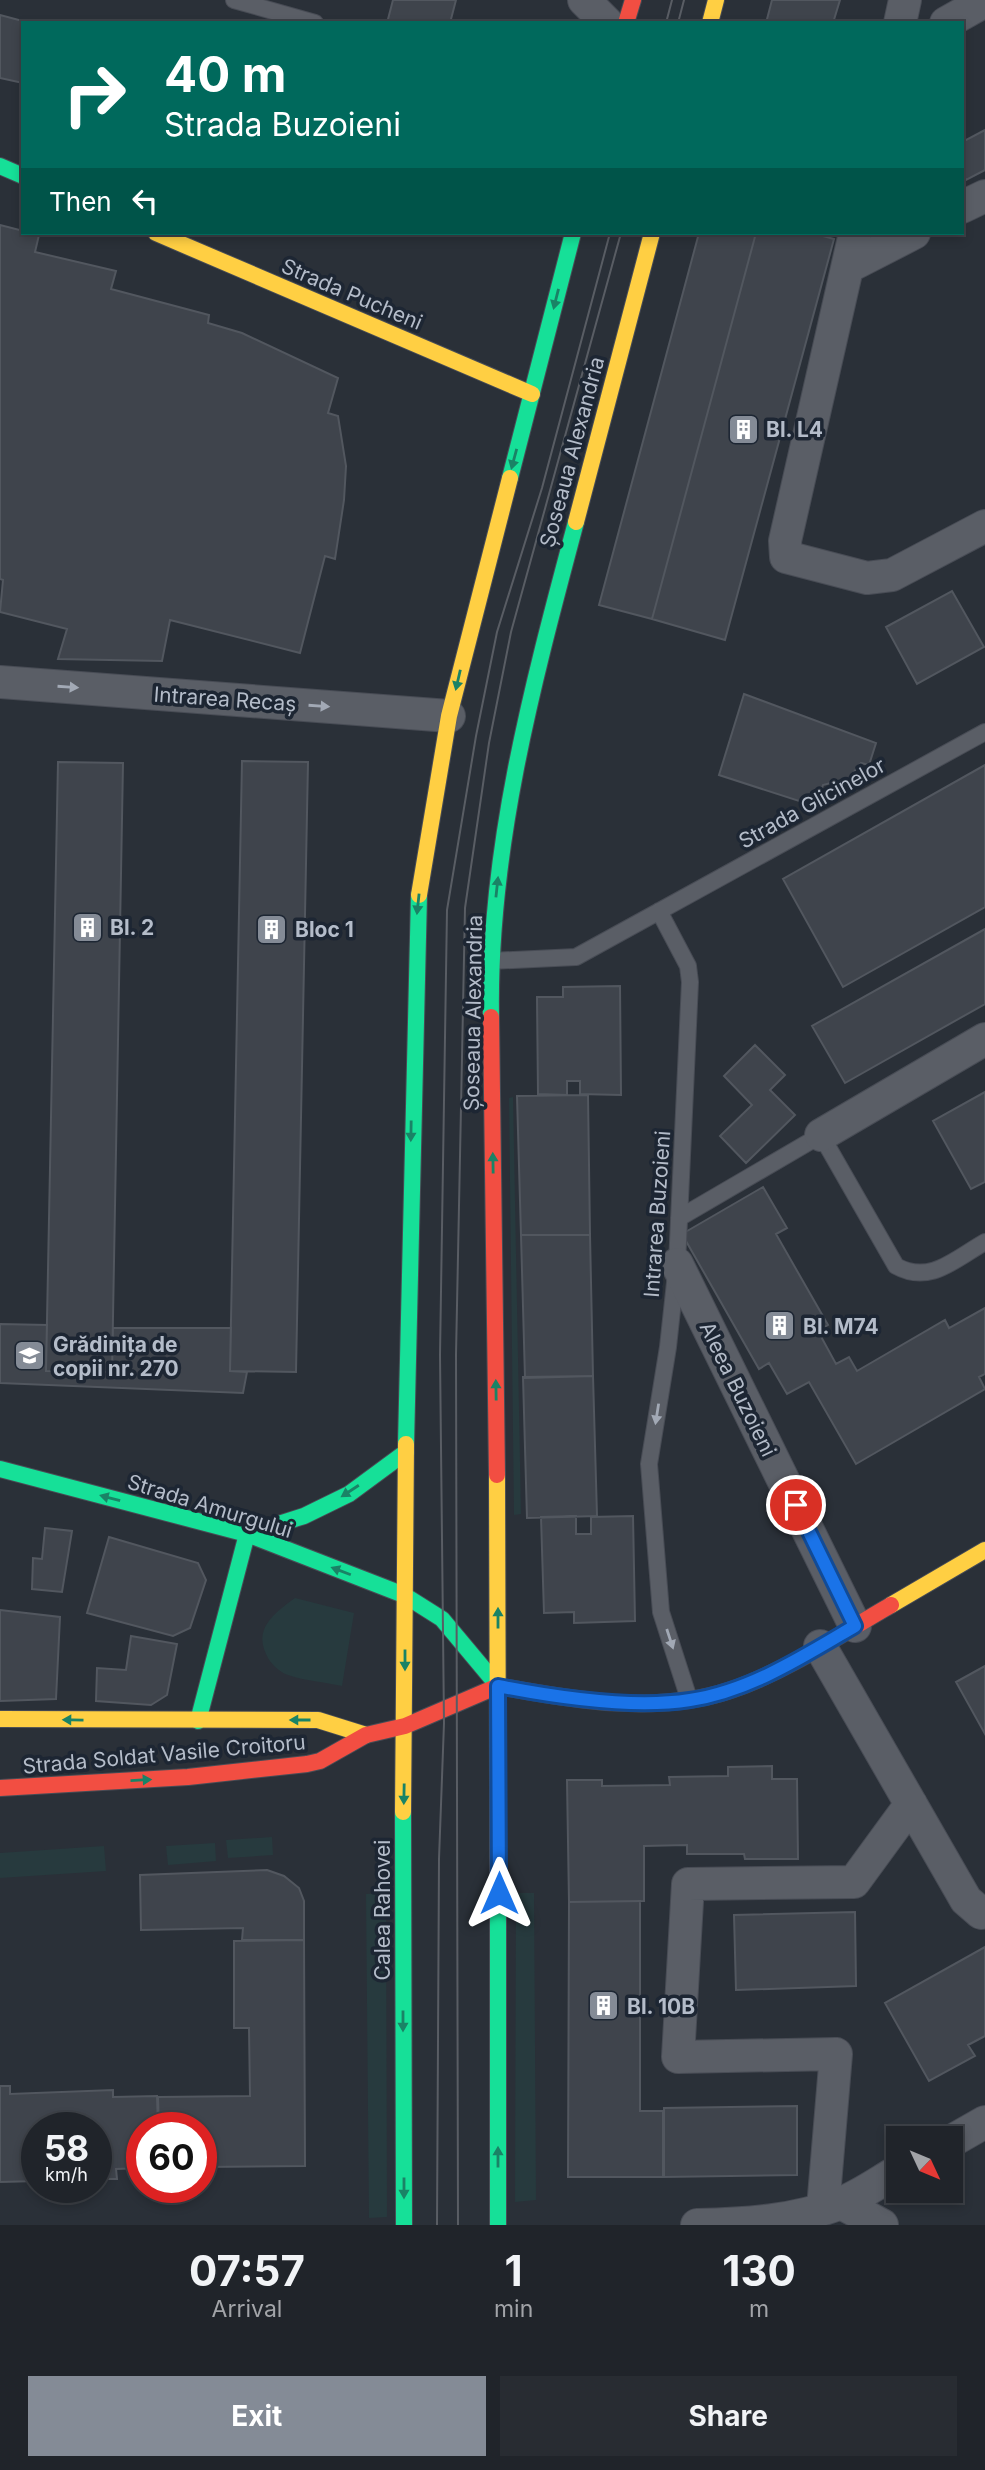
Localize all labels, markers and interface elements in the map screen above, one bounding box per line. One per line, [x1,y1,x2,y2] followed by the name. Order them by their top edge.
[164,45,287,104] text: 40 m
[49,49,140,140] icon: right
[164,105,401,144] text: Strada Buzoieni
[126,182,164,220] icon: left
[49,186,112,217] text: Then
[278,253,426,335] street label: Strada Pucheni
[550,288,561,310] one-way arrow
[534,354,610,550] street label: Șoseaua Alexandria
[726,412,760,446] building icon: Bl. L4
[766,417,823,442] place label: Bl. L4
[509,449,519,470] one-way arrow
[452,669,463,691] one-way arrow
[57,682,79,693] one-way arrow
[153,682,297,716] street label: Intrarea Recaș
[309,701,331,712] one-way arrow
[734,752,890,854] street label: Strada Glicinelor
[492,875,503,897] one-way arrow
[412,893,423,915] one-way arrow
[70,910,104,944] building icon: Bl. 2
[255,912,289,946] building icon: Bloc 1
[110,915,154,940] place label: Bl. 2
[459,915,487,1111] street label: Șoseaua Alexandria
[295,917,354,942] place label: Bloc 1
[405,1120,417,1142] one-way arrow
[639,1130,675,1298] street label: Intrarea Buzoieni
[487,1151,499,1173] one-way arrow
[763,1309,797,1343] building icon: Bl. M74
[803,1314,879,1339] place label: Bl. M74
[695,1318,781,1460] street label: Aleea Buzoieni
[53,1332,179,1381] place label: Grădinița de copii nr. 270
[13,1339,47,1373] school or university icon: Grădinița de copii nr. 270
[491,1379,502,1401] one-way arrow
[651,1403,662,1425] one-way arrow
[124,1469,296,1543] street label: Strada Amurgului
[766,1475,826,1535] pin
[341,1485,360,1498] one-way arrow
[777,1486,815,1524] icon: arrive
[99,1492,121,1503] one-way arrow
[330,1565,351,1576] one-way arrow
[492,1606,504,1628] one-way arrow
[665,1629,675,1650] one-way arrow
[399,1650,411,1672] one-way arrow
[61,1714,83,1725] one-way arrow
[289,1714,311,1726] one-way arrow
[21,1729,307,1779] street label: Strada Soldat Vasile Croitoru
[131,1774,153,1785] one-way arrow
[398,1783,409,1805] one-way arrow
[370,1840,395,1980] street label: Calea Rahovei
[462,1856,536,1930] position arrow
[587,1989,621,2023] building icon: Bl. 10B
[627,1994,695,2019] place label: Bl. 10B
[397,2011,409,2033] one-way arrow
[126,2112,217,2203] speed limit sign: 60
[886,2126,962,2203] north arrow
[886,2126,963,2203] map controls
[44,2127,89,2169] text: 58
[492,2146,504,2168] one-way arrow
[45,2164,88,2185] text: km/h
[398,2178,410,2200] one-way arrow
[189,2245,305,2296] text: 07:57
[505,2245,523,2296] text: 1
[722,2245,796,2296] text: 130
[212,2295,282,2323] text: Arrival
[494,2295,533,2323] text: min
[749,2295,769,2323] text: m
[28,2376,486,2456] button: Exit
[500,2376,957,2456] button: Share

